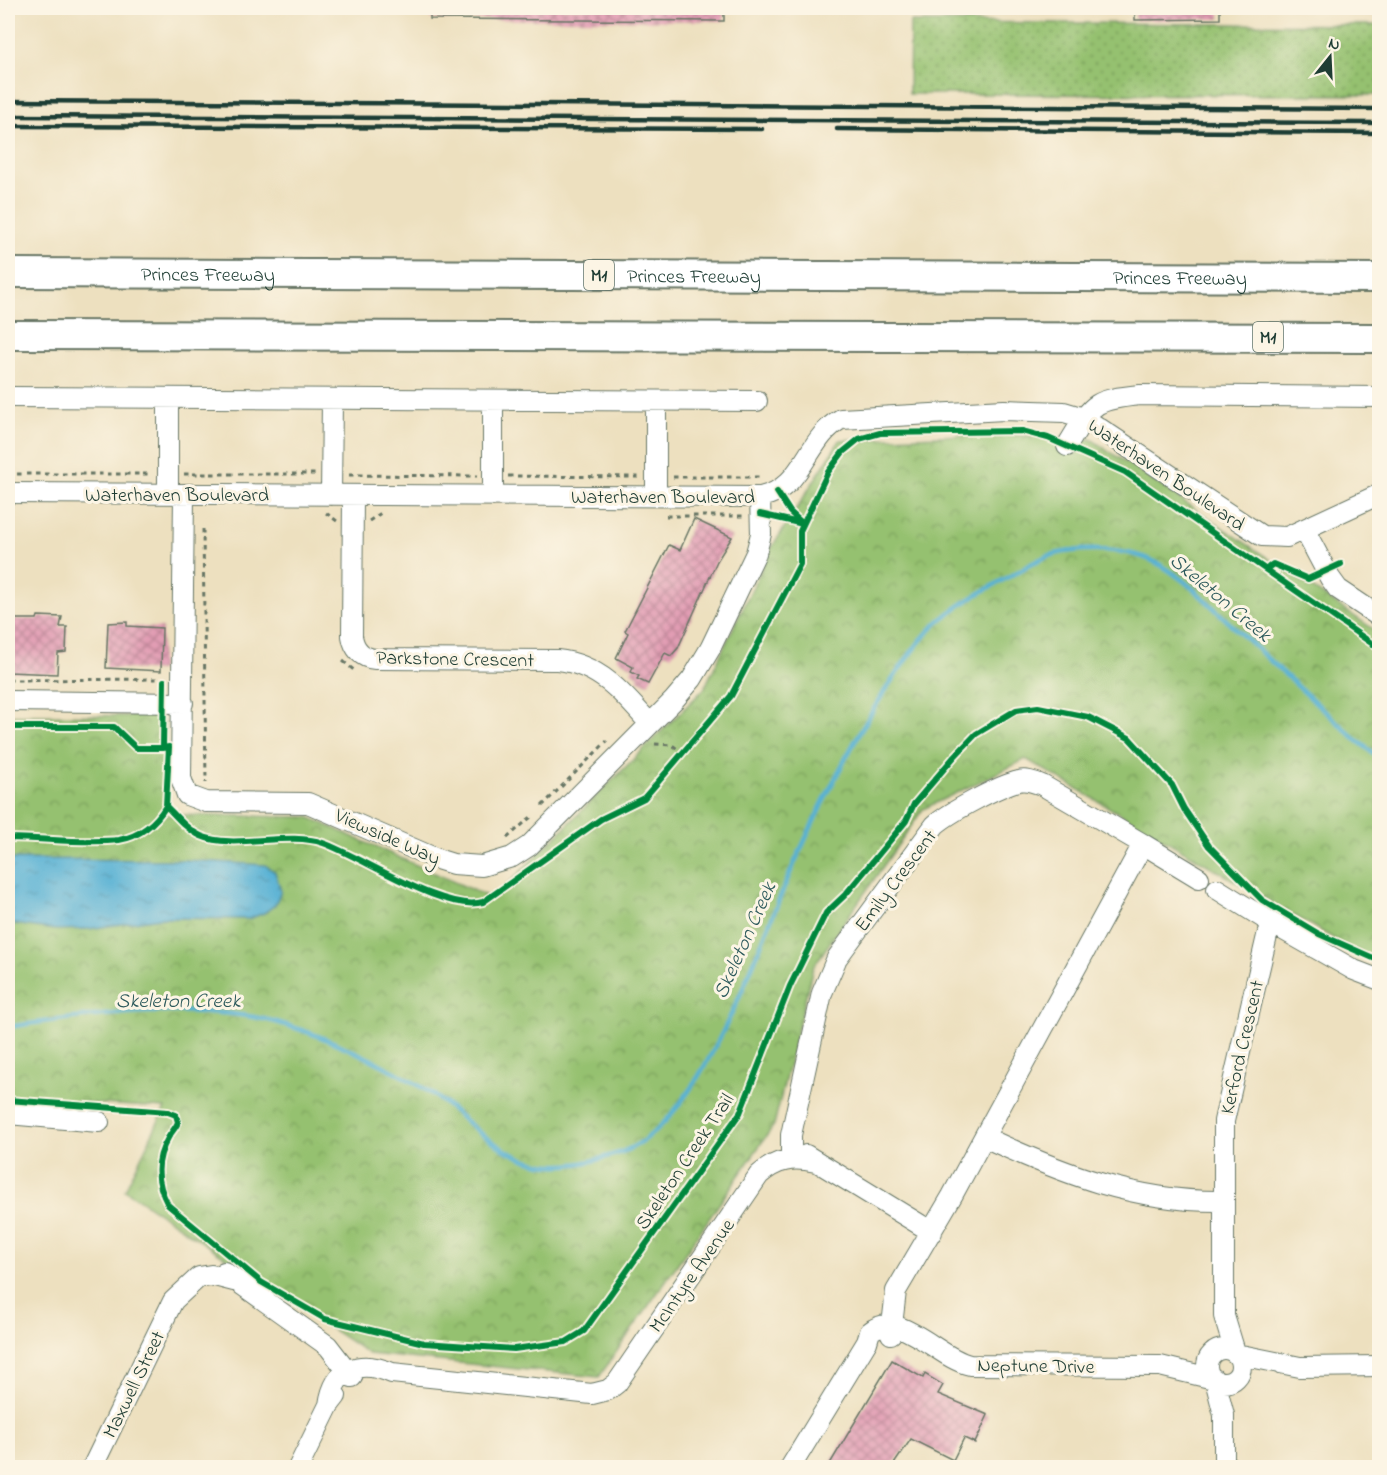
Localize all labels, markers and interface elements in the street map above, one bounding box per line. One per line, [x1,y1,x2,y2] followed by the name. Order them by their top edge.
[1300,27,1360,87] north arrow
[1325,32,1343,58] text: N
[584,260,614,290] road number: M1
[141,261,275,291] street label: Princes Freeway
[627,263,761,293] street label: Princes Freeway
[1113,265,1247,295] street label: Princes Freeway
[1253,322,1283,352] road number: M1
[1081,413,1250,540] street label: Waterhaven Boulevard
[85,482,269,511] street label: Waterhaven Boulevard
[571,484,755,513] street label: Waterhaven Boulevard
[1162,547,1278,651] water label: Skeleton Creek
[376,645,534,676] street label: Parkstone Crescent
[329,802,444,874] street label: Viewside Way
[849,824,945,939] street label: Emily Crescent
[707,877,785,1004] water label: Skeleton Creek
[1214,978,1273,1117] street label: Kerford Crescent
[116,987,241,1017] water label: Skeleton Creek
[630,1088,743,1236] street label: Skeleton Creek Trail
[643,1213,743,1339] street label: McIntyre Avenue
[97,1326,174,1444] street label: Maxwell Street
[977,1352,1095,1383] street label: Neptune Drive

